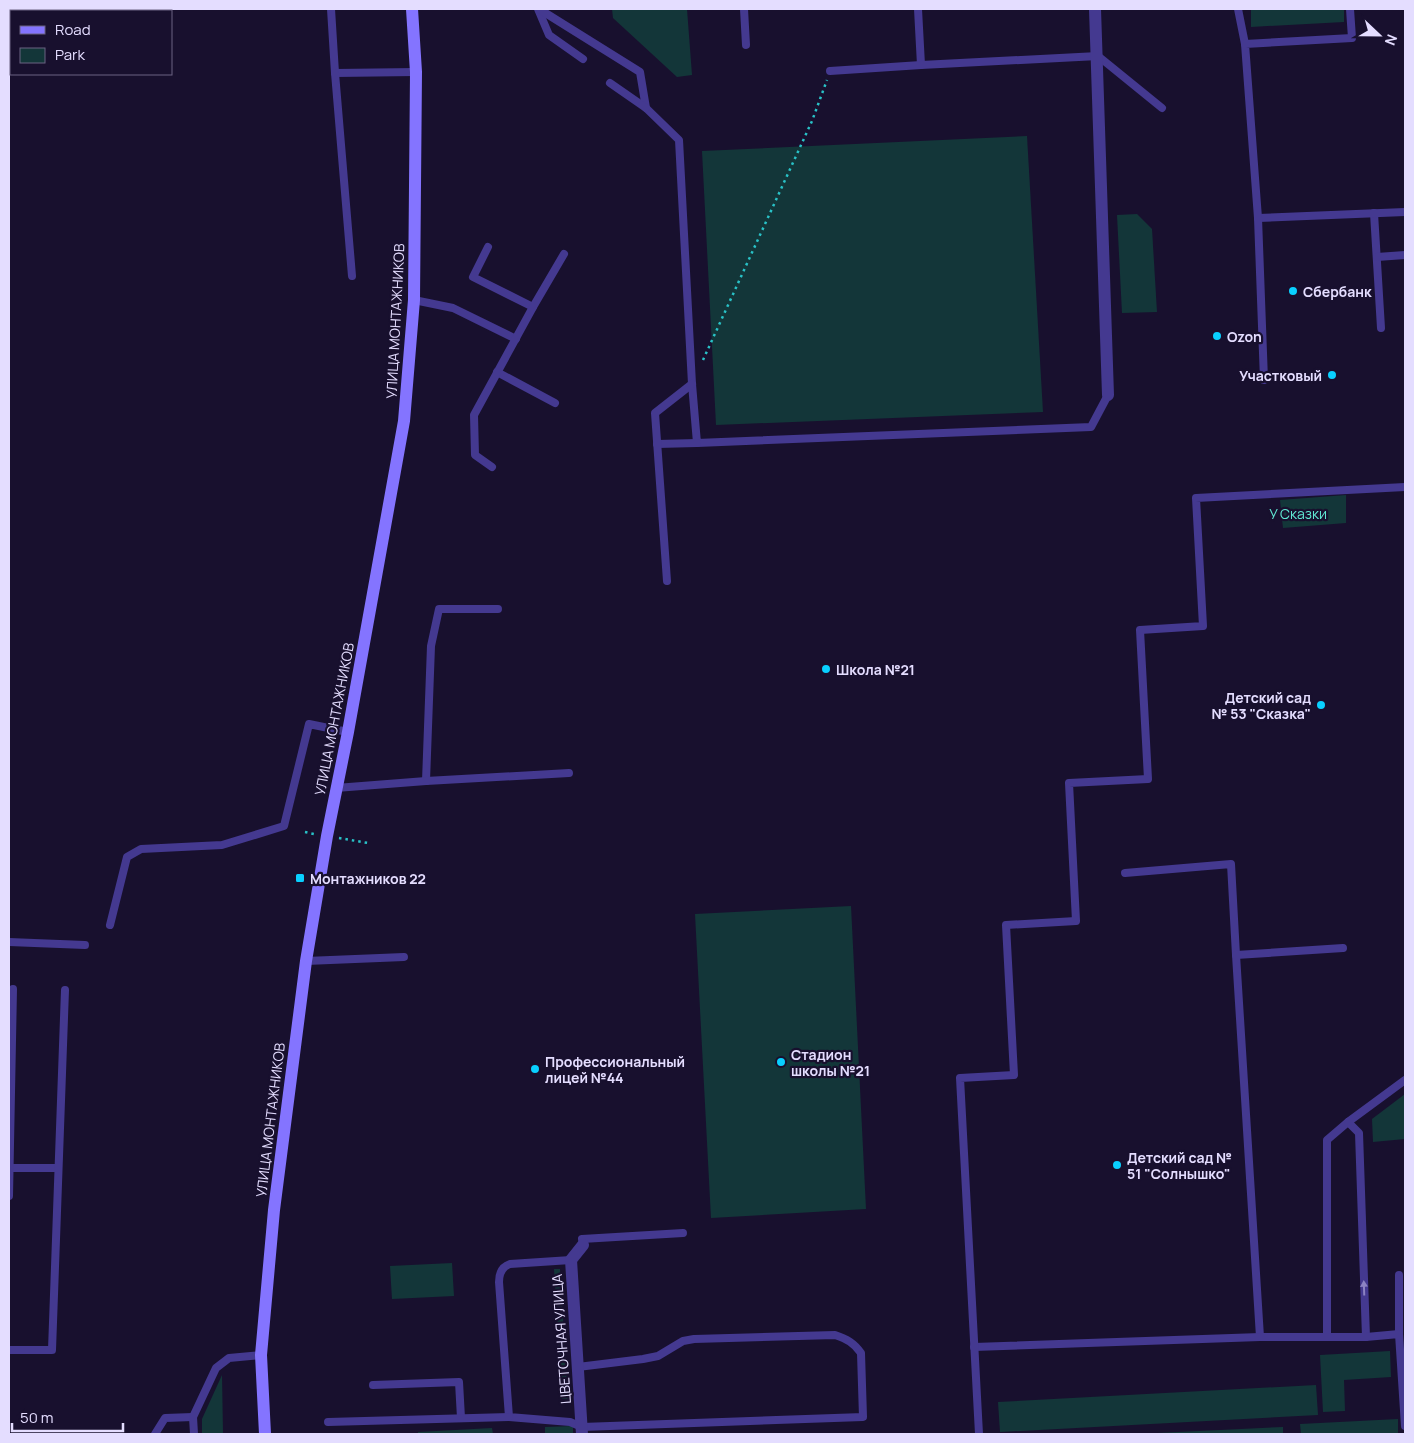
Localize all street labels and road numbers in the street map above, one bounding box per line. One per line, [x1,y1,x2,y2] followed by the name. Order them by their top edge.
[381,242,409,399] street label: УЛИЦА МОНТАЖНИКОВ
[310,641,358,797] street label: УЛИЦА МОНТАЖНИКОВ
[251,1041,289,1198] street label: УЛИЦА МОНТАЖНИКОВ
[547,1273,575,1405] street label: ЦВЕТОЧНАЯ УЛИЦА

